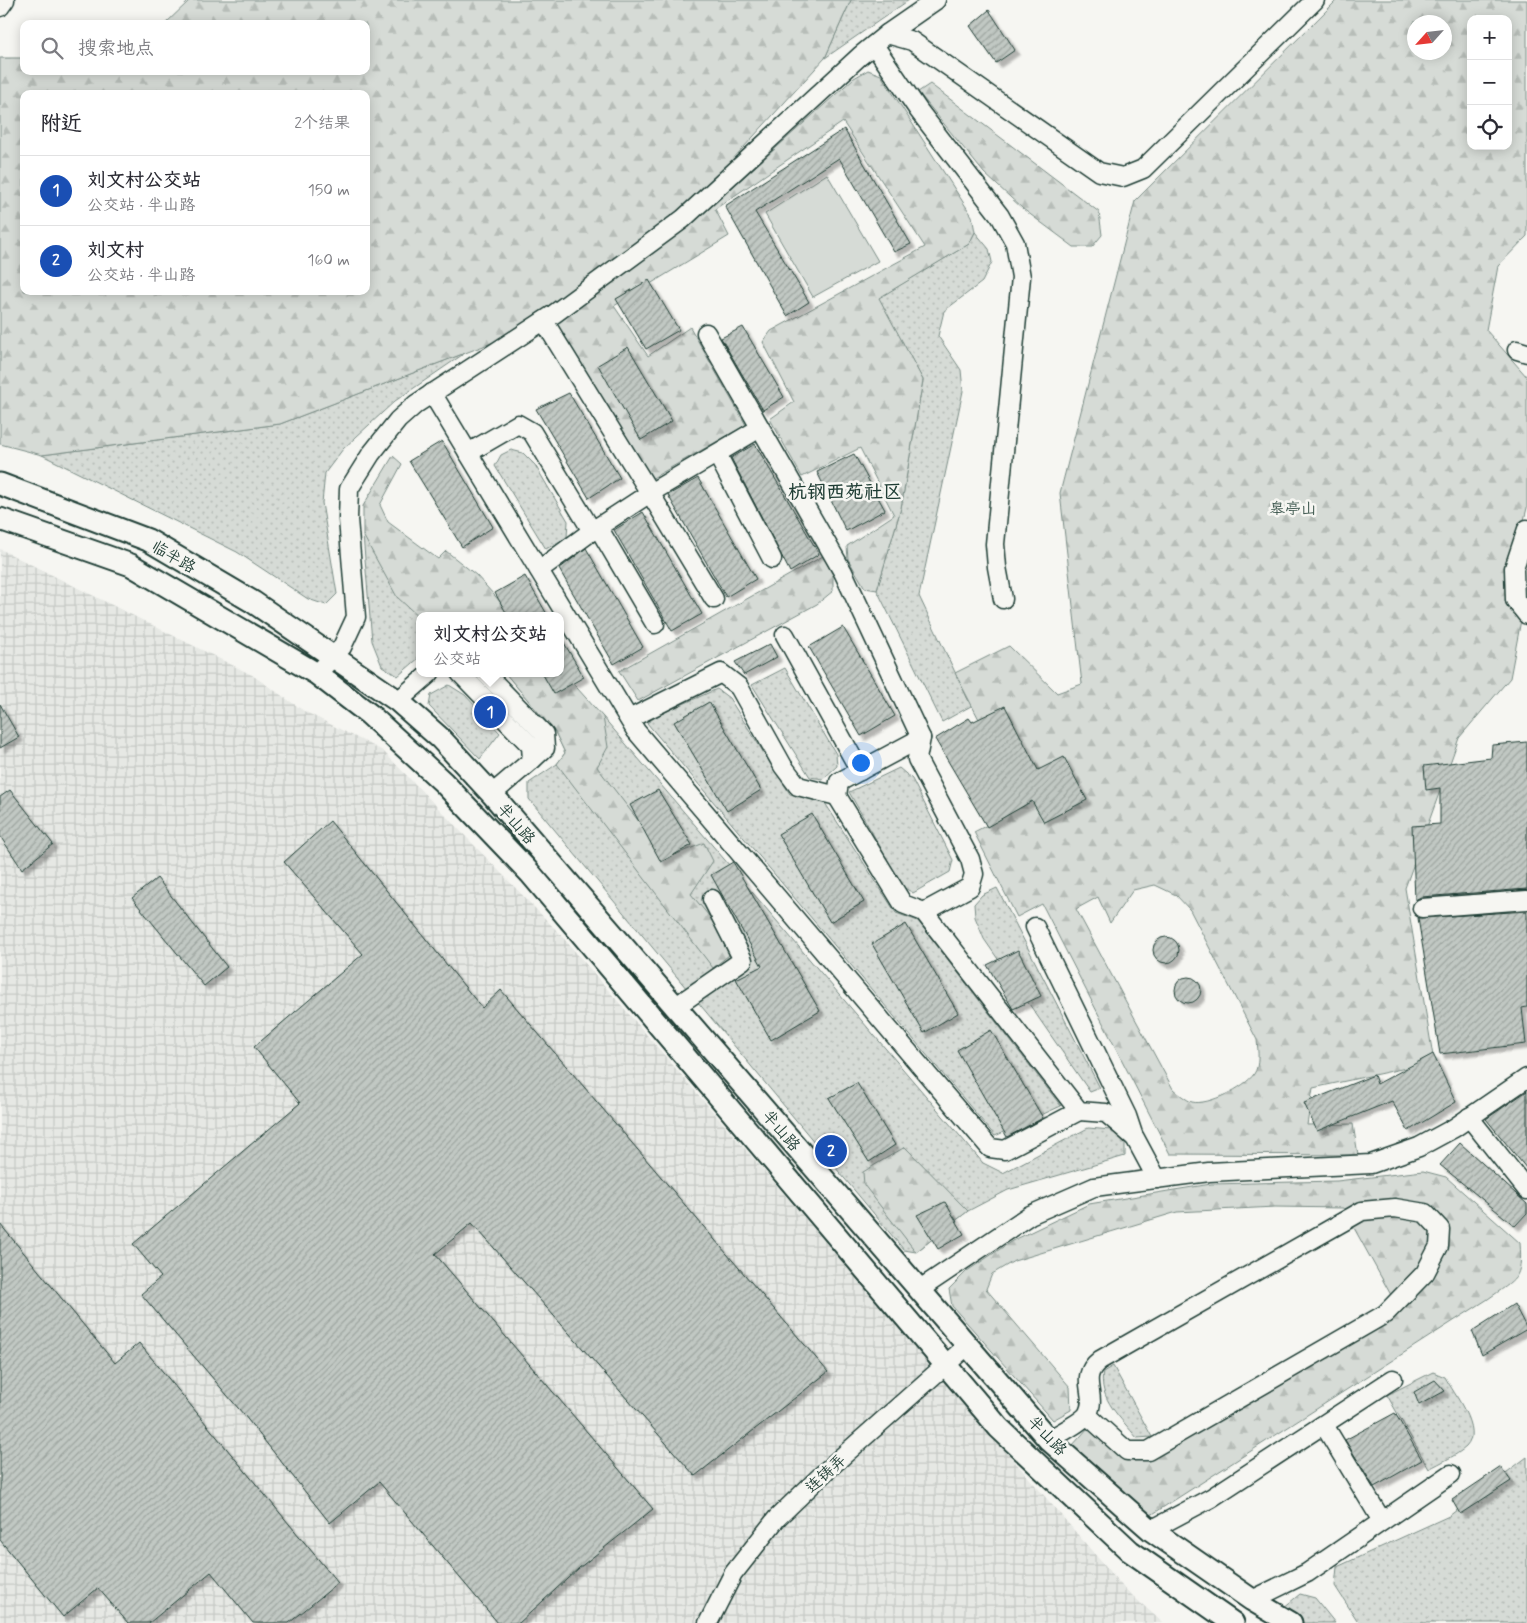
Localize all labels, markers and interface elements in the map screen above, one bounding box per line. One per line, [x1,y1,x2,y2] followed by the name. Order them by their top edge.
[1407,15,1452,60] north arrow
[1467,15,1512,150] map controls
[1467,15,1512,60] button: +
[20,20,370,75] search box
[38,34,66,62] icon: search
[78,36,154,61] text: 搜索地点
[1467,60,1512,105] button: −
[1467,105,1512,150] button: locate
[40,110,82,138] text: 附近
[294,113,350,134] text: 2个结果
[87,168,201,193] text: 刘文村公交站
[52,180,60,201] text: 1
[308,180,350,201] text: 150 m
[87,195,195,216] text: 公交站 · 半山路
[87,238,144,263] text: 刘文村
[52,250,60,271] text: 2
[307,250,350,271] text: 160 m
[87,265,195,286] text: 公交站 · 半山路
[788,480,902,505] district label: 杭钢西苑社区
[1269,499,1317,520] park label: 皋亭山
[147,536,199,578] street label: 临半路
[416,612,564,677] popup
[433,622,547,647] text: 刘文村公交站
[433,649,481,670] text: 公交站
[474,693,506,731] pin: 1
[848,750,874,776] your location
[492,799,540,849] street label: 半山路
[757,1106,805,1156] street label: 半山路
[815,1132,847,1170] pin: 2
[1023,1411,1071,1461] street label: 半山路
[801,1450,851,1498] street label: 连铸弄

